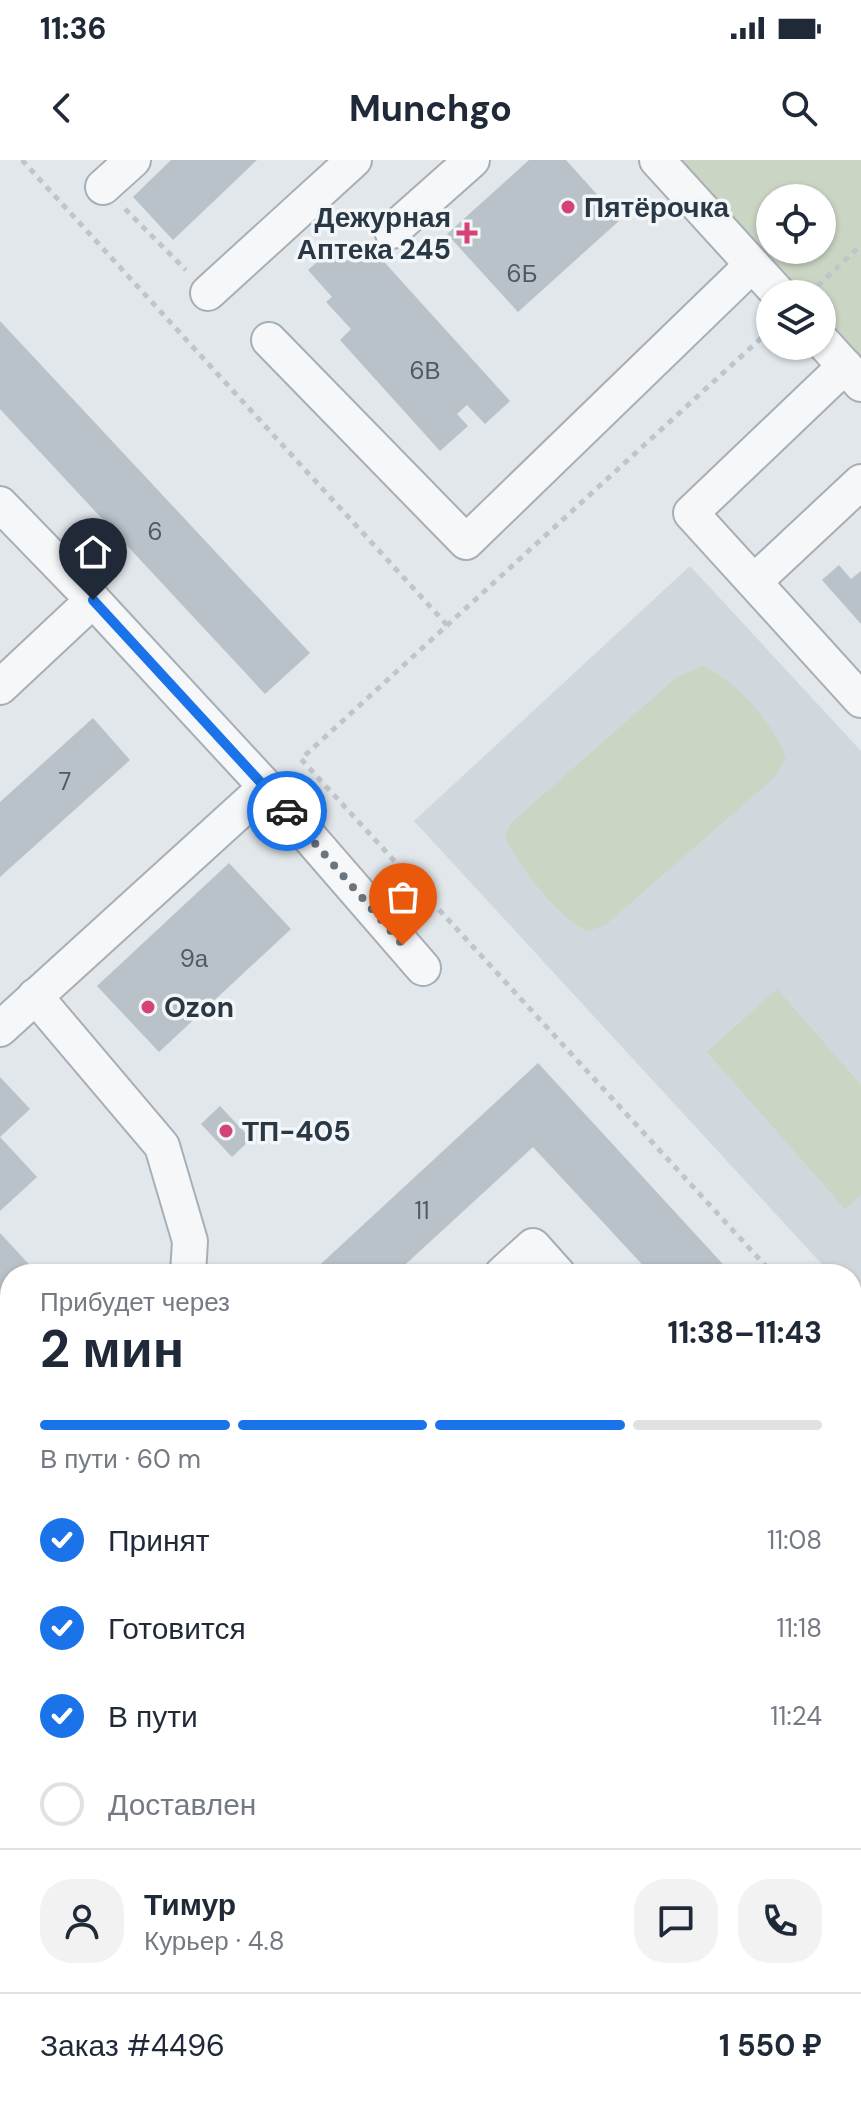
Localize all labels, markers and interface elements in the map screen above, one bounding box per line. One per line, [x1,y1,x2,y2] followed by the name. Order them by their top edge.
[40,9,107,48] text: 11:36
[349,85,512,132] text: Munchgo
[40,86,84,130] icon: back
[777,86,821,130] icon: search
[756,184,836,360] map controls
[756,184,836,264] button: locate
[584,189,730,226] place label: Пятёрочка
[559,198,577,216] marker: Пятёрочка
[297,199,451,268] place label: Дежурная Аптека 245
[458,224,476,242] marker: Дежурная Аптека 245
[507,258,537,289] house number: 6Б
[756,280,836,360] button: layers
[409,355,441,386] house number: 6В
[147,516,163,547] house number: 6
[59,518,127,600] pin
[71,530,115,574] icon: home
[59,766,71,797] house number: 7
[247,771,327,851] courier
[265,789,309,833] icon: car
[369,863,437,945] pin
[381,875,425,919] icon: bag
[180,943,209,974] house number: 9а
[164,989,234,1026] place label: Ozon
[139,998,157,1016] marker: Ozon
[242,1113,351,1150] place label: ТП-405
[217,1122,235,1140] marker: ТП-405
[415,1195,429,1226] house number: 11
[40,1285,230,1319] text: Прибудет через
[668,1313,822,1352] text: 11:38–11:43
[40,1315,184,1383] text: 2 мин
[40,1442,201,1476] text: В пути · 60 m
[40,1518,84,1562] icon: check
[108,1521,210,1560] text: Принят
[767,1523,822,1557] text: 11:08
[40,1606,84,1650] icon: check
[108,1609,246,1648] text: Готовится
[777,1611,822,1645] text: 11:18
[40,1694,84,1738] icon: check
[108,1697,198,1736] text: В пути
[770,1699,822,1733] text: 11:24
[108,1785,256,1824] text: Доставлен
[40,1879,124,1963] button: person
[634,1879,718,1963] button: chat
[738,1879,822,1963] button: phone
[144,1885,236,1924] text: Тимур
[144,1924,285,1958] text: Курьер · 4.8
[40,2026,225,2065] text: Заказ #4496
[719,2026,822,2065] text: 1 550 ₽

